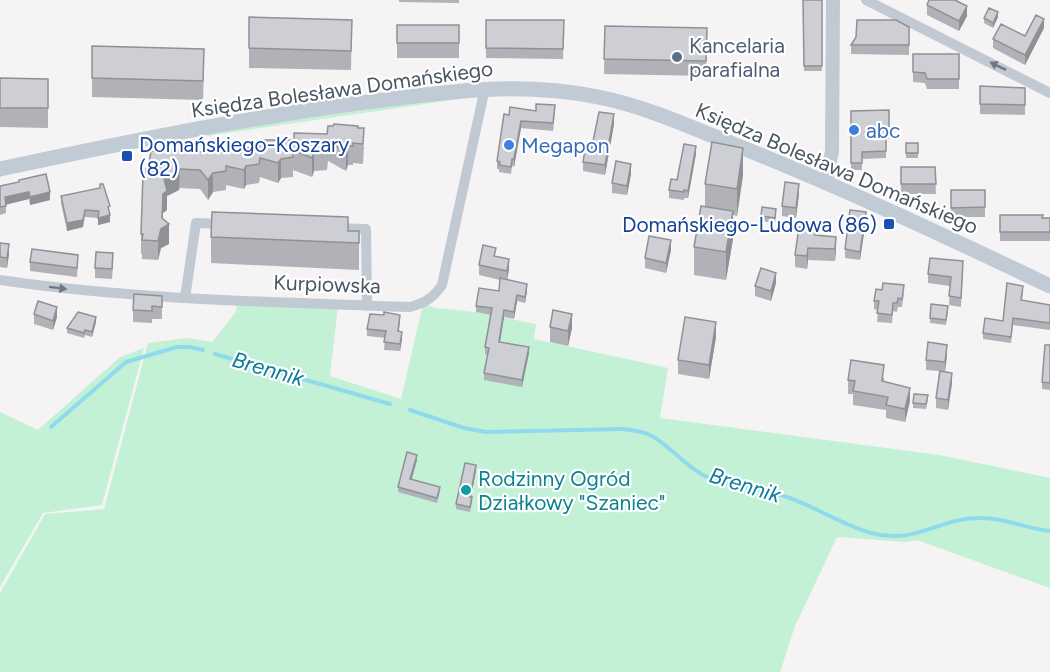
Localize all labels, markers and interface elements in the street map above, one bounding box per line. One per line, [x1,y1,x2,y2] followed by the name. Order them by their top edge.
[689,33,785,82] place label: Kancelaria parafialna
[670,50,684,64] marker: Kancelaria parafialna
[189,55,495,123] street label: Księdza Bolesława Domańskiego
[990,61,1007,70] one-way arrow
[692,97,982,239] street label: Księdza Bolesława Domańskiego
[866,118,900,143] place label: abc
[847,123,861,137] marker: abc
[139,132,349,181] place label: Domańskiego-Koszary (82)
[521,133,610,158] place label: Megapon
[502,138,516,152] marker: Megapon
[120,149,134,163] marker: Domańskiego-Koszary (82)
[622,212,877,237] place label: Domańskiego-Ludowa (86)
[882,217,896,231] marker: Domańskiego-Ludowa (86)
[273,270,381,298] street label: Kurpiowska
[49,283,68,292] one-way arrow
[229,346,308,392] water label: Brennik
[706,461,785,509] water label: Brennik
[478,466,666,515] place label: Rodzinny Ogród Działkowy "Szaniec"
[459,483,473,497] marker: Rodzinny Ogród Działkowy "Szaniec"

